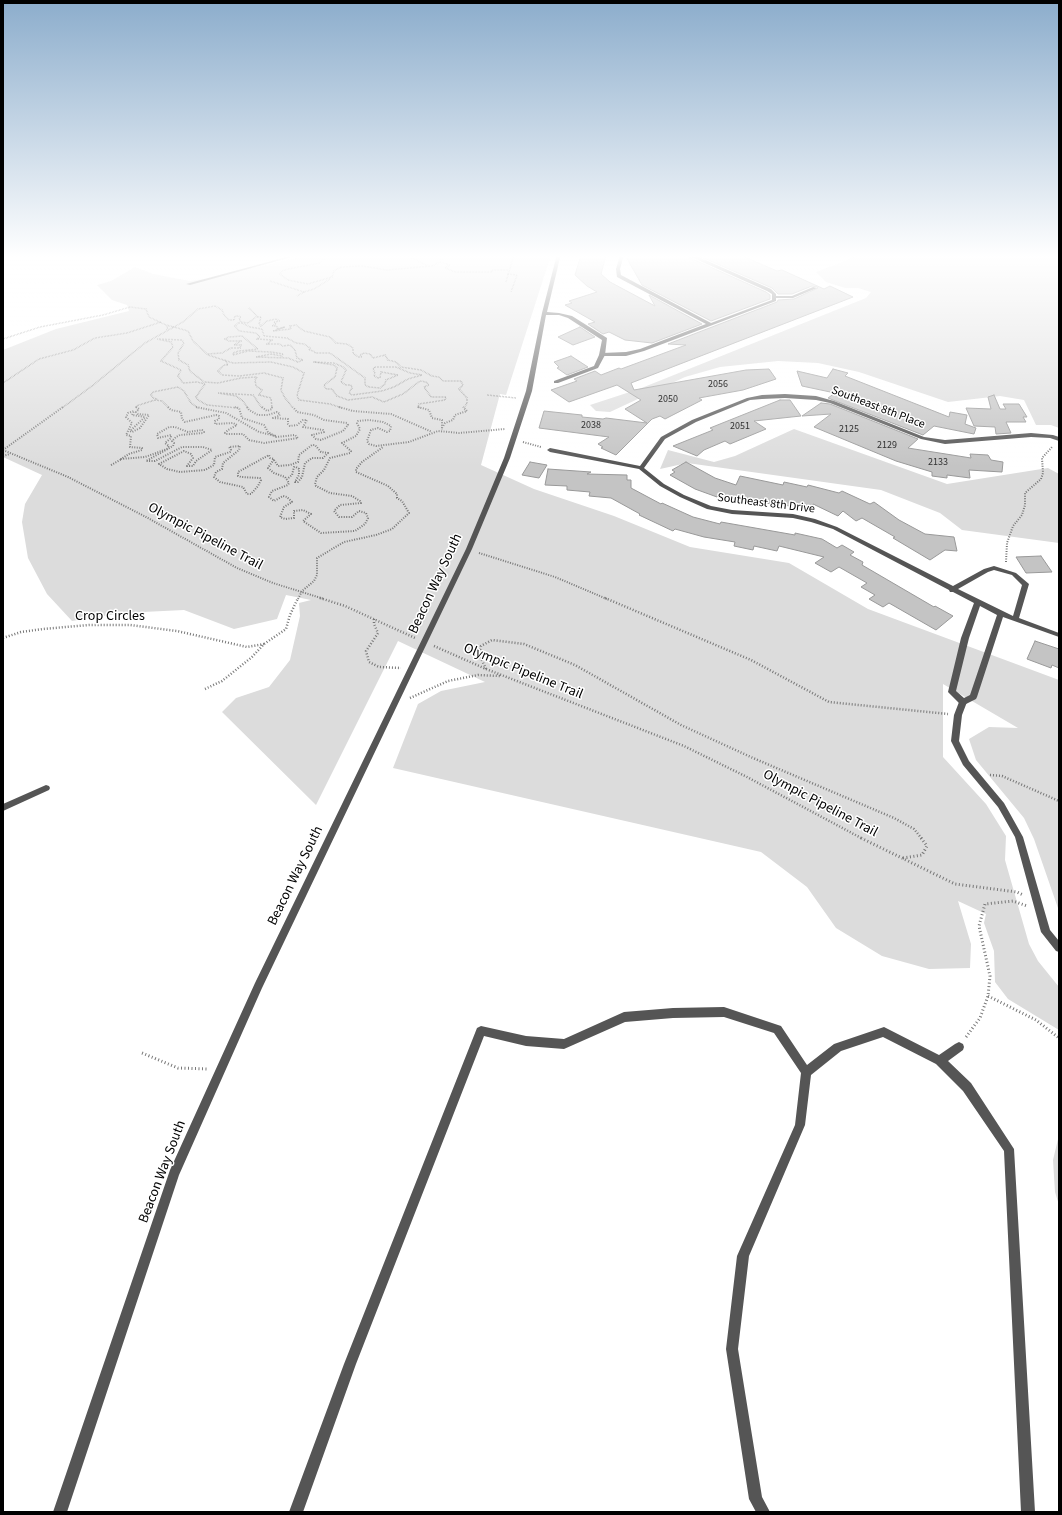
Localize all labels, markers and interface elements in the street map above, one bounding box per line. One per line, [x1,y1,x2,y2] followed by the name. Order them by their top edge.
[708,379,728,391] house number: 2056
[829,384,927,432] street label: Southeast 8th Place
[658,394,678,406] house number: 2050
[581,420,601,432] house number: 2038
[730,421,750,433] house number: 2051
[839,424,859,436] house number: 2125
[877,440,897,452] house number: 2129
[928,457,948,469] house number: 2133
[716,491,816,517] street label: Southeast 8th Drive
[145,500,265,574] street label: Olympic Pipeline Trail
[405,531,467,637] street label: Beacon Way South
[75,609,145,625] street label: Crop Circles
[461,640,585,704] street label: Olympic Pipeline Trail
[760,767,880,841] street label: Olympic Pipeline Trail
[265,824,327,928] street label: Beacon Way South
[136,1118,190,1226] street label: Beacon Way South

